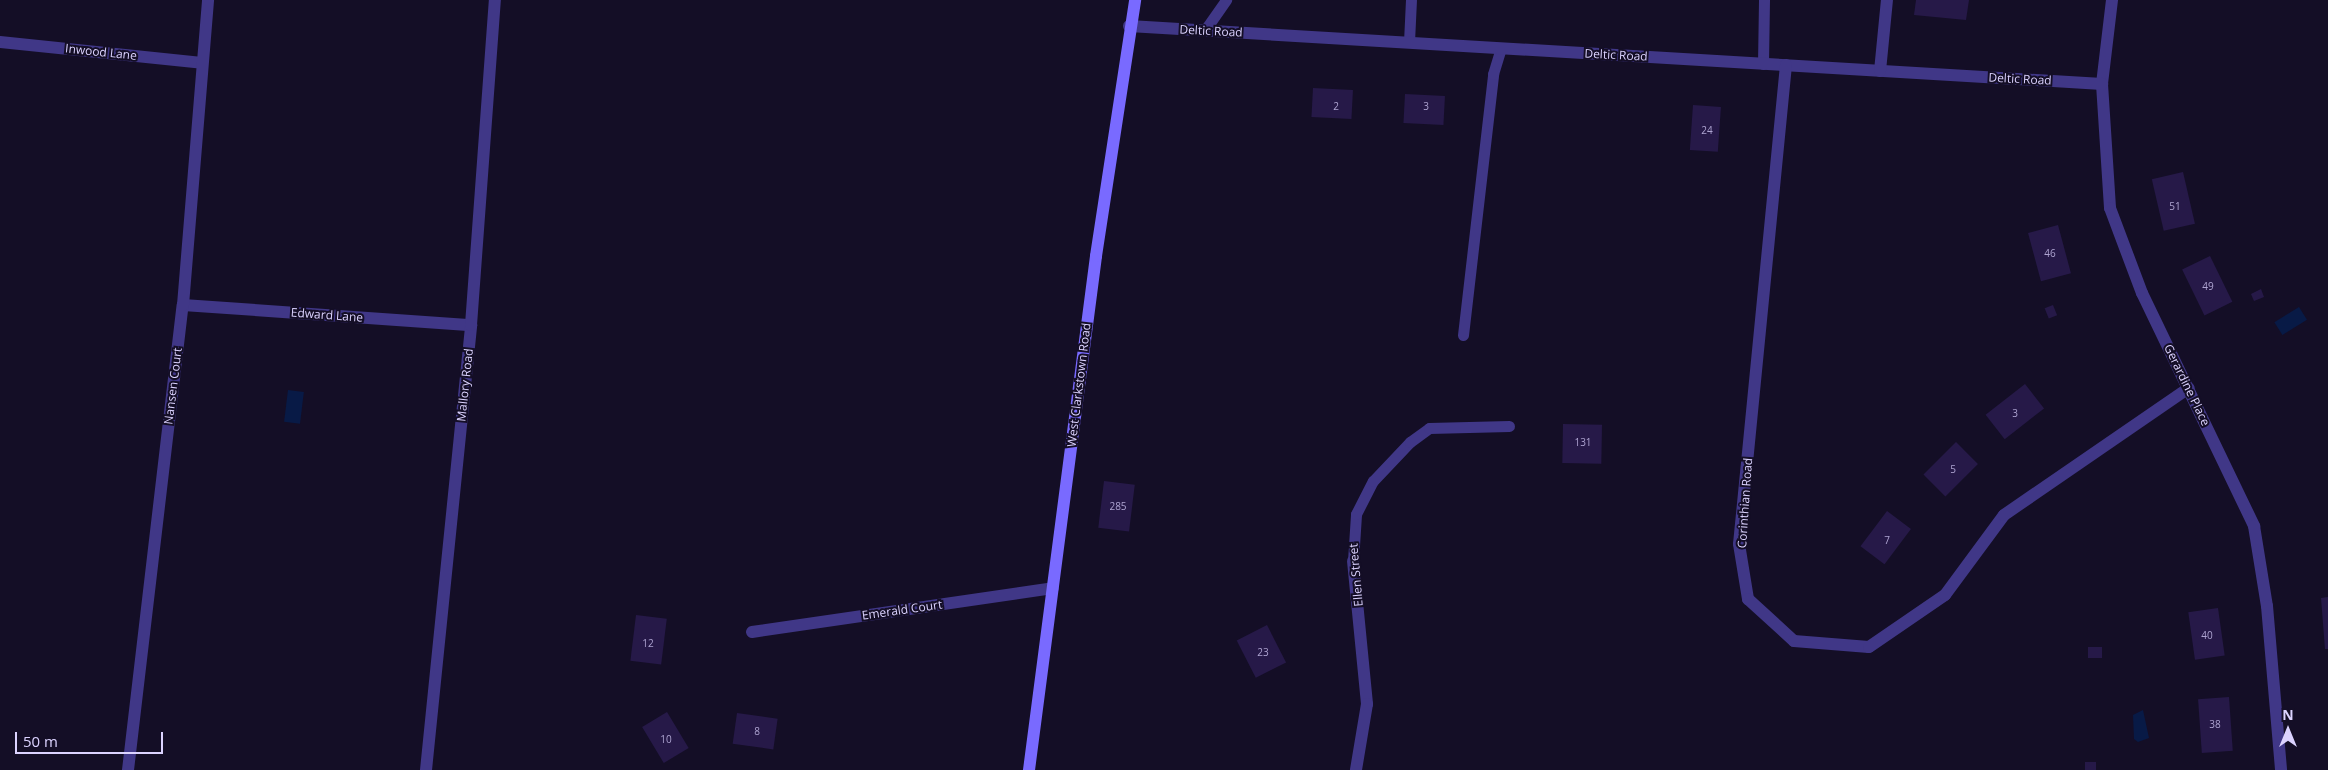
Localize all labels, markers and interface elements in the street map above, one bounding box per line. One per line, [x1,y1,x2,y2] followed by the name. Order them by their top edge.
[1179,22,1243,40] street label: Deltic Road
[64,41,138,63] street label: Inwood Lane
[1584,46,1648,64] street label: Deltic Road
[1988,70,2052,88] street label: Deltic Road
[1333,101,1339,113] house number: 2
[1423,101,1429,113] house number: 3
[1701,125,1713,137] house number: 24
[2169,201,2181,213] house number: 51
[2044,248,2056,260] house number: 46
[2202,281,2214,293] house number: 49
[290,305,364,325] street label: Edward Lane
[1064,322,1094,448] street label: West Clarkstown Road
[2161,342,2213,428] street label: Gerardine Place
[161,347,185,425] street label: Nansen Court
[454,348,476,422] street label: Mallory Road
[2012,408,2018,420] house number: 3
[1574,437,1592,449] house number: 131
[1735,457,1755,549] street label: Corinthian Road
[1950,464,1956,476] house number: 5
[1109,501,1127,513] house number: 285
[1884,535,1890,547] house number: 7
[1346,543,1366,607] street label: Ellen Street
[861,597,943,623] street label: Emerald Court
[2201,630,2213,642] house number: 40
[642,638,654,650] house number: 12
[1257,647,1269,659] house number: 23
[2263,705,2313,755] north arrow
[2282,705,2294,724] text: N
[2209,719,2221,731] house number: 38
[18,722,165,754] scale bar
[754,726,760,738] house number: 8
[23,731,58,751] text: 50 m
[660,734,672,746] house number: 10

